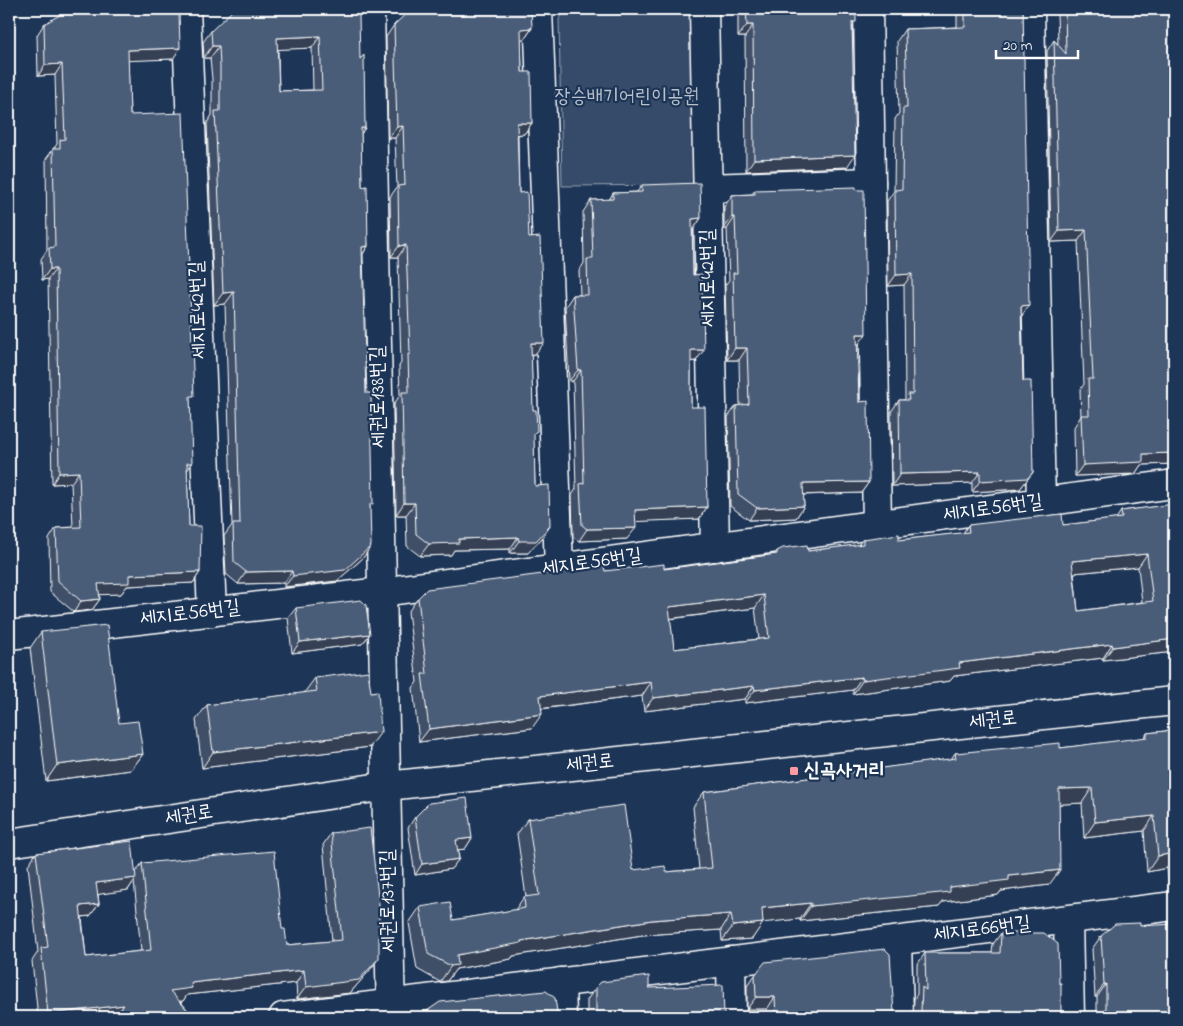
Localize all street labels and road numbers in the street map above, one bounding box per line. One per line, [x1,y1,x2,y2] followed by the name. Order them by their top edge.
[694,228,724,328] street label: 세지로42번길
[183,260,215,360] street label: 세지로42번길
[364,345,394,449] street label: 세권로138번길
[941,488,1045,530] street label: 세지로56번길
[540,542,644,584] street label: 세지로56번길
[138,593,242,635] street label: 세지로56번길
[967,704,1019,738] street label: 세권로
[564,747,616,781] street label: 세권로
[163,798,215,834] street label: 세권로
[374,849,404,953] street label: 세권로137번길
[932,910,1032,950] street label: 세지로66번길

